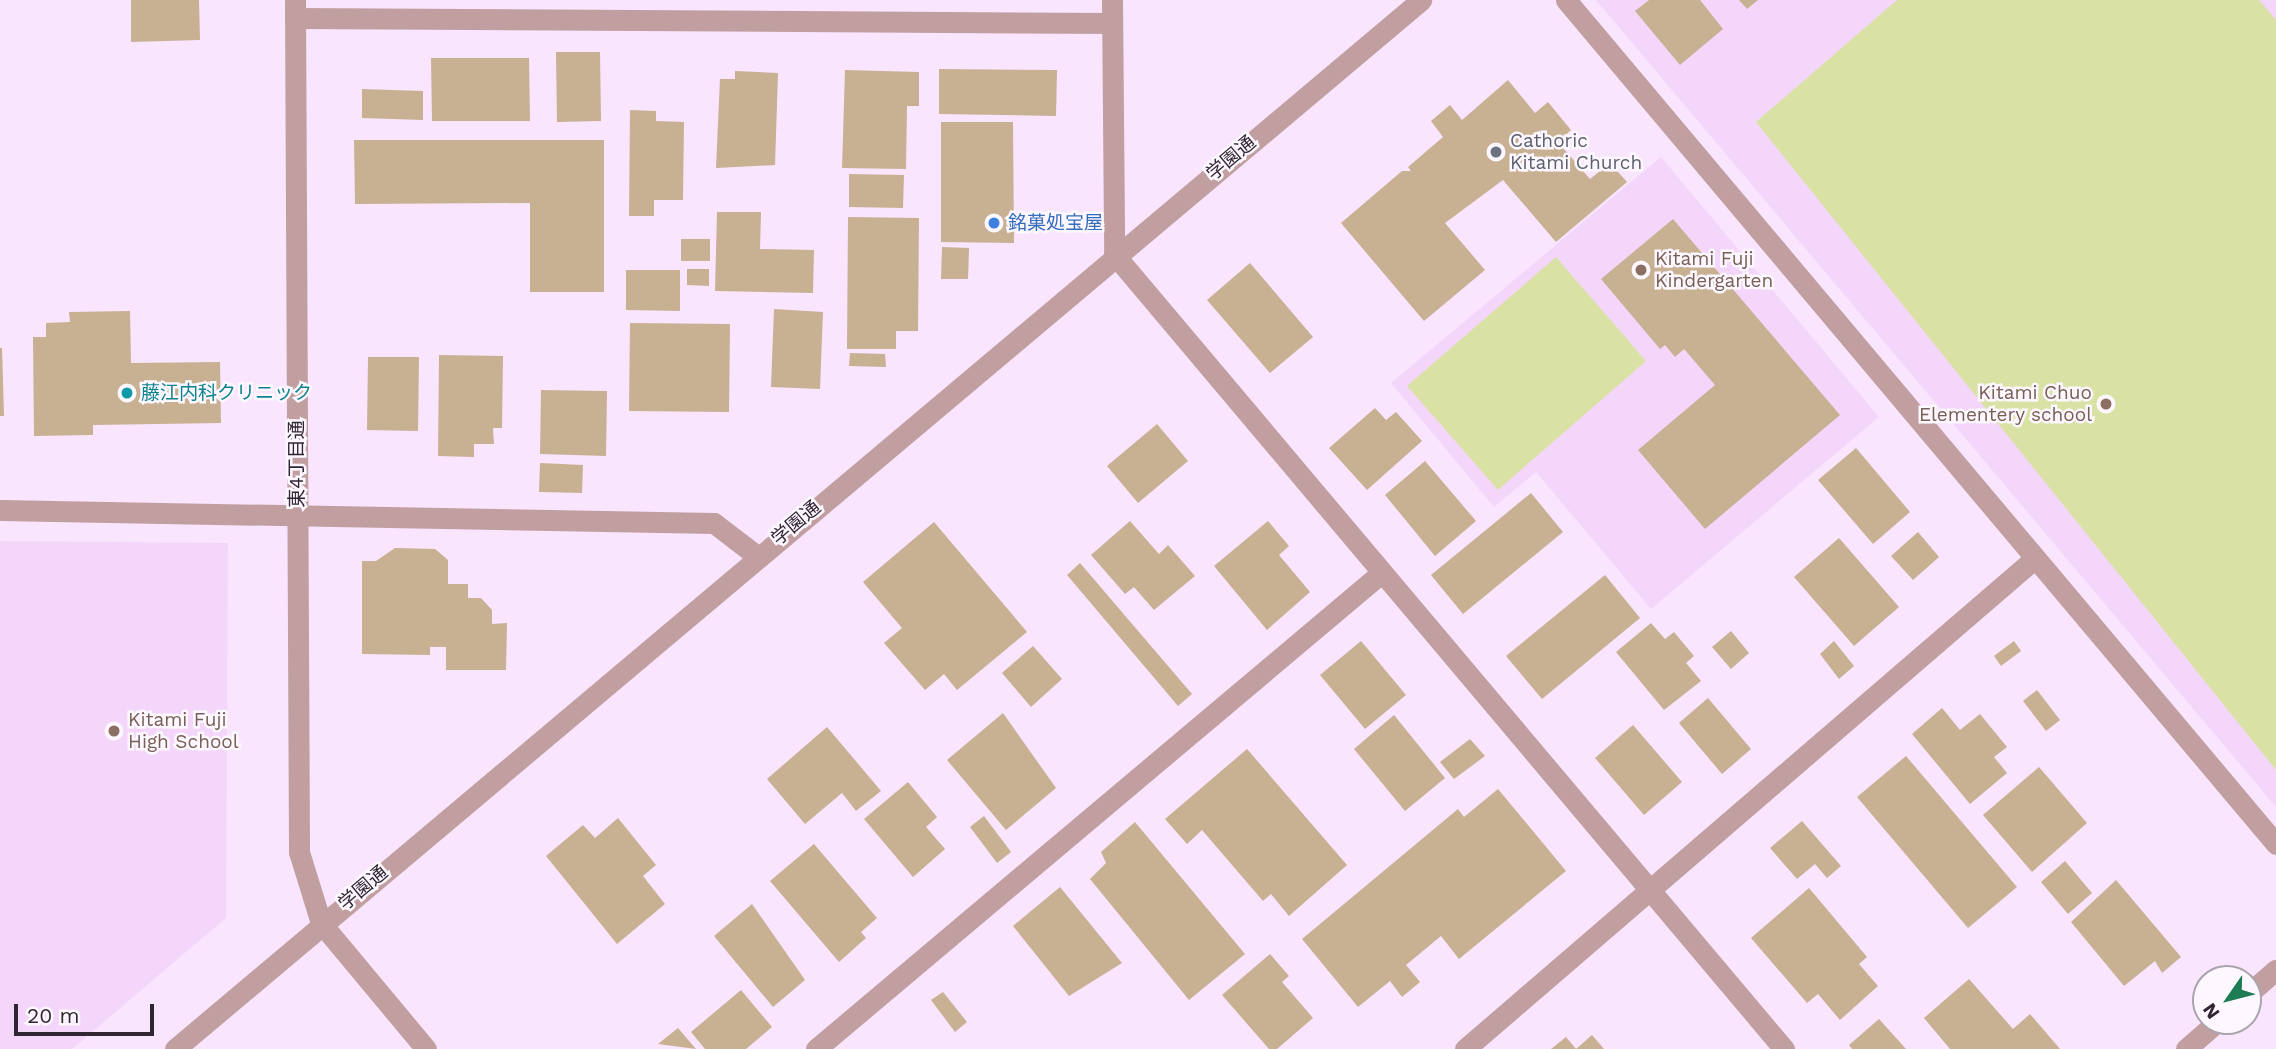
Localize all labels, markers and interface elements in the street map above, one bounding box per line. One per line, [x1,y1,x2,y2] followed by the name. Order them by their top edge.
[1510,130,1642,174] place label: Cathoric Kitami Church
[1202,131,1260,185] street label: 学園通
[1488,144,1504,160] marker: Cathoric Kitami Church
[1008,212,1103,234] place label: 銘菓処宝屋
[986,215,1002,231] marker: 銘菓処宝屋
[1655,248,1773,292] place label: Kitami Fuji Kindergarten
[1633,262,1649,278] marker: Kitami Fuji Kindergarten
[141,382,312,404] place label: 藤江内科クリニック
[1918,382,2092,426] place label: Kitami Chuo Elementery school
[119,385,135,401] marker: 藤江内科クリニック
[2098,396,2114,412] marker: Kitami Chuo Elementery school
[286,420,308,508] street label: 東4丁目通
[767,496,825,550] street label: 学園通
[128,709,239,753] place label: Kitami Fuji High School
[106,723,122,739] marker: Kitami Fuji High School
[334,861,392,915] street label: 学園通
[2192,965,2262,1035] north arrow
[18,990,158,1034] scale bar
[2198,999,2224,1024] text: N
[27,1003,79,1028] text: 20 m

